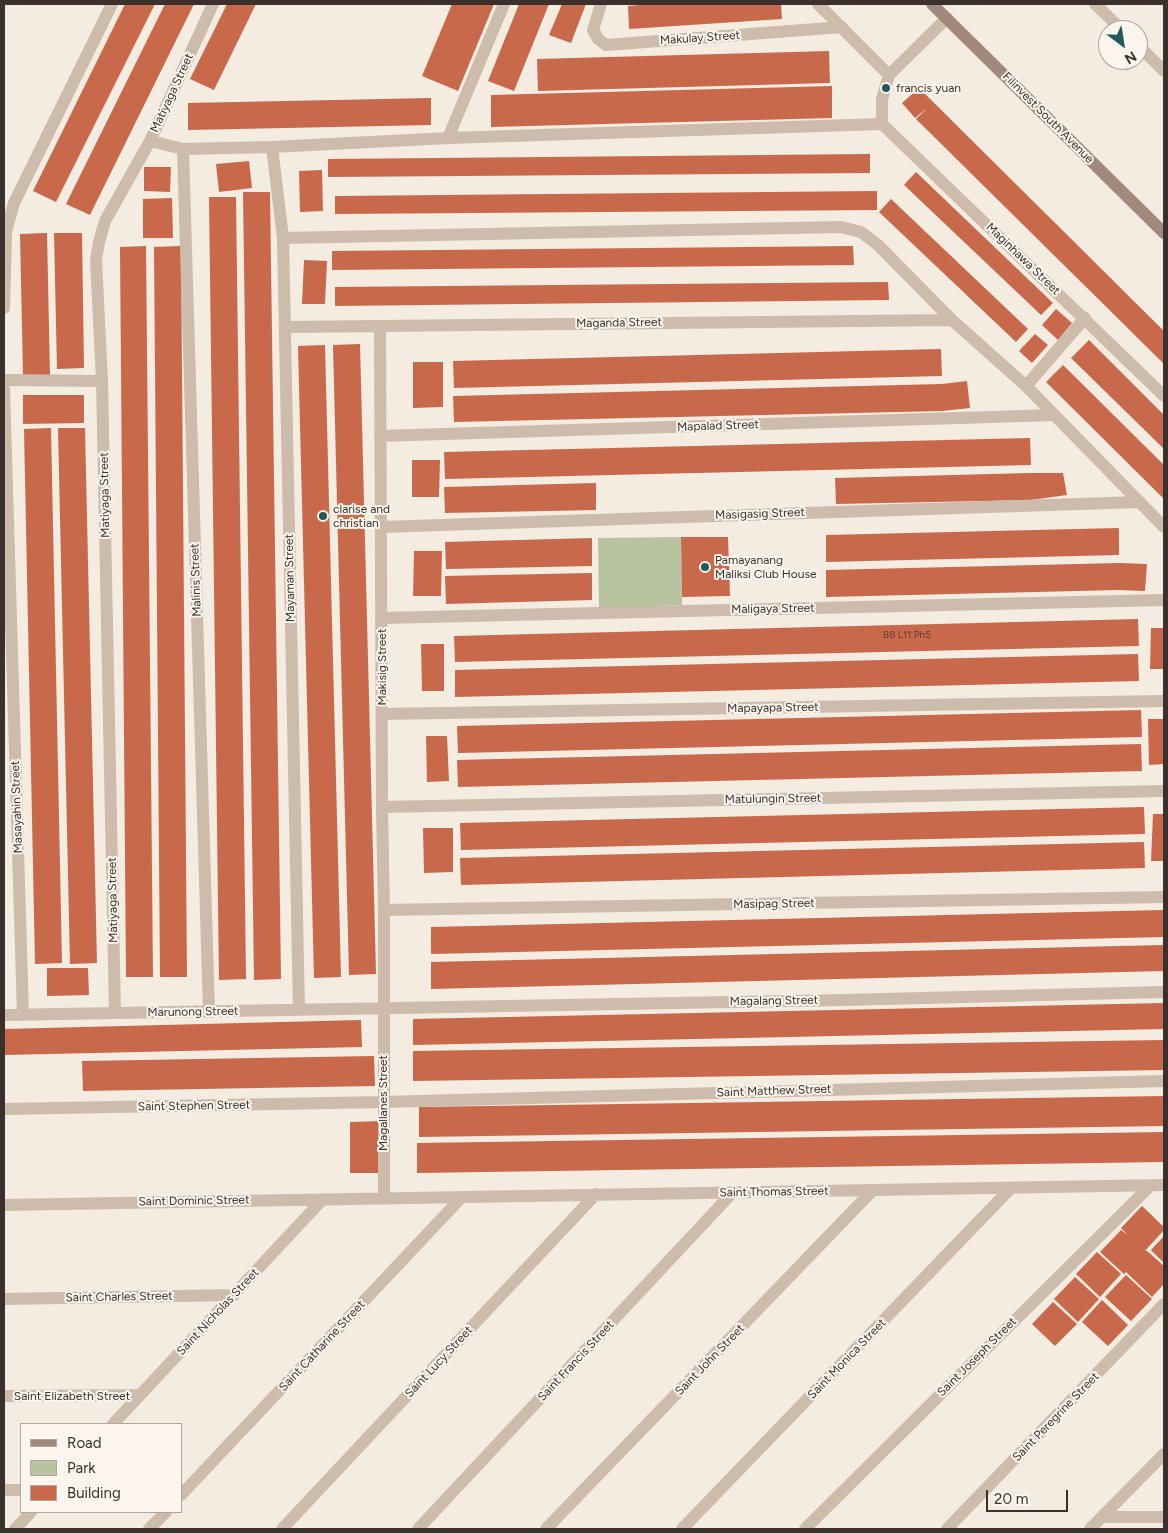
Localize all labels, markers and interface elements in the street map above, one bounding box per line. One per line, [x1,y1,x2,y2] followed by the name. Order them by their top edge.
[1098,20,1148,70] north arrow
[659,28,741,48] street label: Makulay Street
[1121,47,1139,67] text: N
[147,51,197,135] street label: Matiyaga Street
[999,69,1097,167] street label: Filinvest South Avenue
[896,81,961,95] place label: francis yuan
[880,82,892,94] marker: francis yuan
[983,220,1063,298] street label: Maginhawa Street
[576,315,662,331] street label: Maganda Street
[677,417,759,435] street label: Mapalad Street
[97,452,113,538] street label: Matiyaga Street
[333,502,390,530] place label: clarise and christian
[715,505,805,523] street label: Masigasig Street
[317,510,329,522] marker: clarise and christian
[282,534,298,622] street label: Mayaman Street
[188,543,204,617] street label: Malinis Street
[715,553,817,581] place label: Pamayanang Maliksi Club House
[699,561,711,573] marker: Pamayanang Maliksi Club House
[731,601,815,617] street label: Maligaya Street
[375,629,389,705] street label: Makisig Street
[883,629,931,641] house number: B8 L11 Ph5
[727,700,819,716] street label: Mapayapa Street
[8,760,26,854] street label: Masayahin Street
[725,791,821,807] street label: Matulungin Street
[105,857,121,943] street label: Matiyaga Street
[733,896,815,912] street label: Masipag Street
[730,993,818,1009] street label: Magalang Street
[147,1004,239,1020] street label: Marunong Street
[376,1055,390,1151] street label: Magallanes Street
[716,1082,832,1100] street label: Saint Matthew Street
[138,1098,250,1114] street label: Saint Stephen Street
[719,1184,829,1200] street label: Saint Thomas Street
[138,1193,250,1209] street label: Saint Dominic Street
[174,1266,262,1358] street label: Saint Nicholas Street
[65,1289,173,1305] street label: Saint Charles Street
[276,1297,368,1395] street label: Saint Catharine Street
[934,1314,1020,1400] street label: Saint Joseph Street
[805,1316,889,1402] street label: Saint Monica Street
[535,1318,617,1404] street label: Saint Francis Street
[672,1321,748,1399] street label: Saint John Street
[402,1323,476,1401] street label: Saint Lucy Street
[1010,1370,1102,1464] street label: Saint Peregrine Street
[14,1389,130,1403] street label: Saint Elizabeth Street
[20,1423,182,1513] legend
[67,1434,102,1452] text: Road
[67,1459,96,1477] text: Park
[988,1480,1070,1512] scale bar
[67,1484,121,1502] text: Building
[994,1490,1028,1508] text: 20 m

